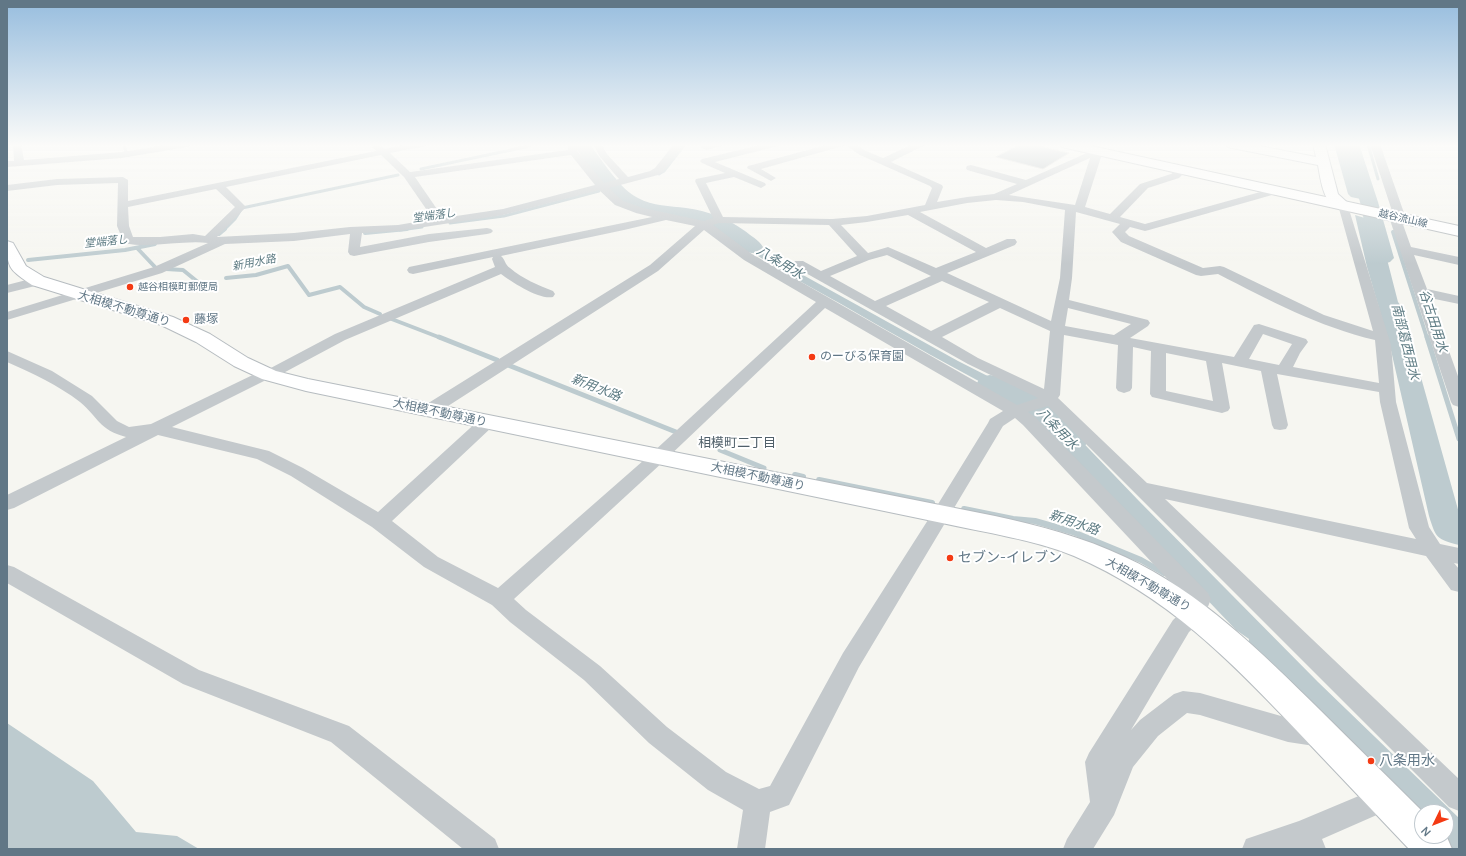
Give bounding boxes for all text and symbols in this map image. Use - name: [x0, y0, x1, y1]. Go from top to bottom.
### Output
- water label: 堂端落し: [411, 206, 457, 226]
- street label: 越谷流山線: [1377, 208, 1429, 230]
- water label: 堂端落し: [83, 233, 129, 251]
- water label: 八条用水: [754, 243, 806, 283]
- water label: 新用水路: [231, 252, 277, 274]
- place label: 越谷相模町郵便局: [138, 281, 218, 293]
- marker: 越谷相模町郵便局: [125, 282, 135, 292]
- street label: 大相模不動尊通り: [76, 288, 172, 330]
- water label: 谷古田用水: [1416, 288, 1450, 354]
- water label: 南部葛西用水: [1388, 302, 1422, 382]
- place label: 藤塚: [194, 313, 218, 327]
- marker: 藤塚: [181, 315, 191, 325]
- place label: のーびる保育園: [820, 350, 904, 364]
- marker: のーびる保育園: [807, 352, 817, 362]
- water label: 新用水路: [569, 371, 623, 405]
- street label: 大相模不動尊通り: [392, 396, 488, 430]
- water label: 八条用水: [1033, 405, 1081, 453]
- district label: 相模町二丁目: [698, 435, 776, 451]
- street label: 大相模不動尊通り: [710, 460, 806, 494]
- water label: 新用水路: [1047, 507, 1101, 539]
- place label: セブン-イレブン: [958, 550, 1062, 566]
- marker: セブン-イレブン: [945, 553, 955, 563]
- street label: 大相模不動尊通り: [1103, 555, 1193, 615]
- place label: 八条用水: [1379, 753, 1435, 769]
- marker: 八条用水: [1366, 756, 1376, 766]
- north arrow: [1414, 804, 1454, 844]
- text: N: [1417, 824, 1434, 840]

